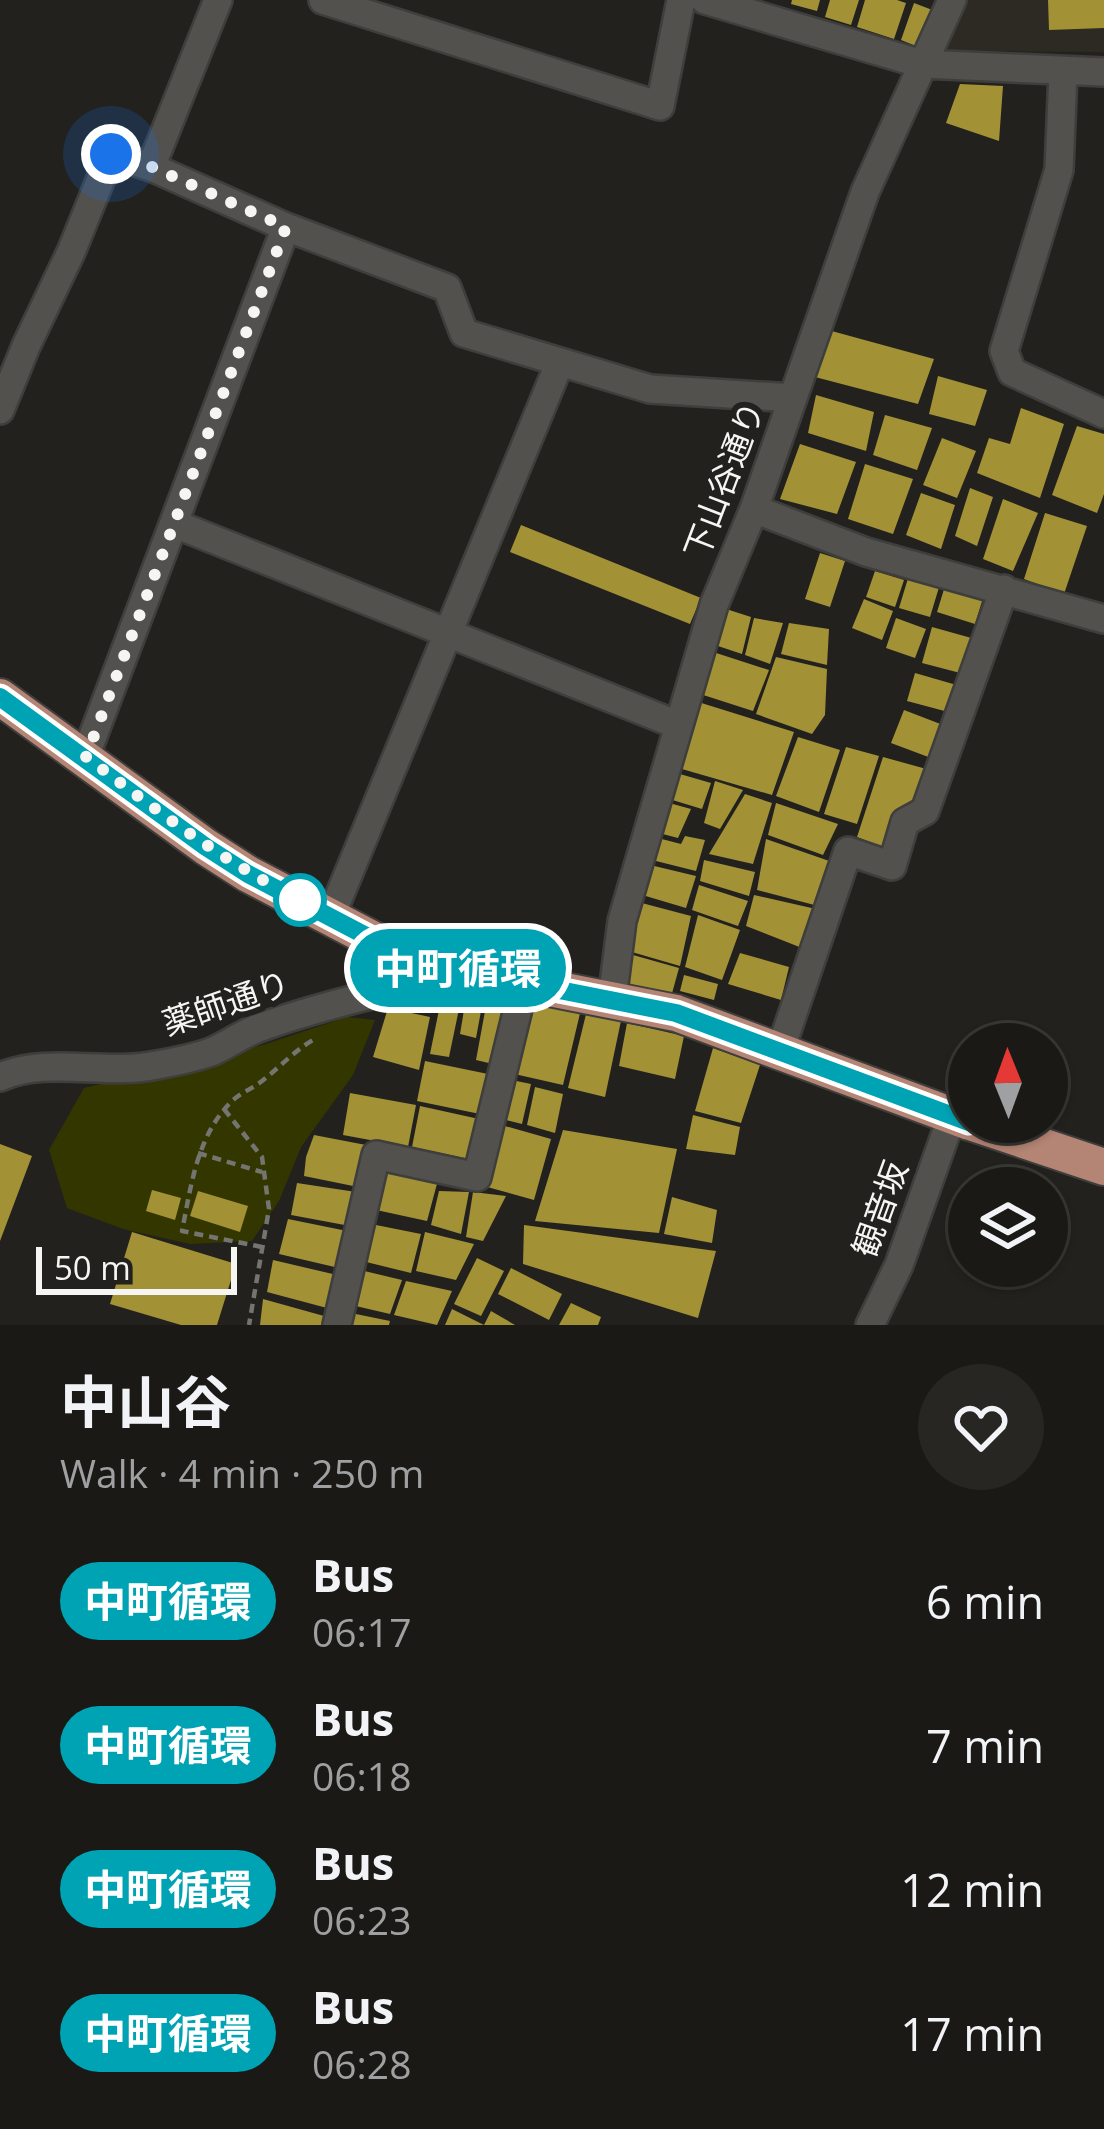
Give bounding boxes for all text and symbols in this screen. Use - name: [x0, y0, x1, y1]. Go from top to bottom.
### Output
- your location: [81, 124, 141, 184]
- street label: 下山谷通り: [673, 395, 774, 565]
- unlabelled marker: [275, 875, 325, 925]
- line badge: 中町循環: [374, 929, 542, 1007]
- text: 中町循環: [374, 939, 542, 996]
- street label: 薬師通り: [156, 960, 296, 1045]
- north arrow: [948, 1023, 1068, 1143]
- map controls: [948, 1023, 1068, 1287]
- street label: 観音坂: [841, 1155, 918, 1263]
- button: layers: [948, 1167, 1068, 1287]
- scale bar: [36, 1241, 237, 1294]
- text: 50 m: [54, 1245, 131, 1290]
- text: 中山谷: [60, 1362, 231, 1440]
- button: heart: [918, 1364, 1044, 1490]
- text: Walk · 4 min · 250 m: [60, 1446, 424, 1499]
- text: Bus: [312, 1544, 394, 1605]
- text: 6 min: [926, 1571, 1044, 1632]
- text: 中町循環: [84, 1572, 252, 1629]
- text: 06:17: [312, 1605, 411, 1658]
- text: Bus: [312, 1688, 394, 1749]
- text: 7 min: [926, 1715, 1044, 1776]
- text: 中町循環: [84, 1716, 252, 1773]
- text: 06:18: [312, 1749, 411, 1802]
- text: Bus: [312, 1832, 394, 1893]
- text: 12 min: [900, 1859, 1044, 1920]
- text: 中町循環: [84, 1860, 252, 1917]
- text: 06:23: [312, 1893, 411, 1946]
- text: Bus: [312, 1976, 394, 2037]
- text: 17 min: [900, 2003, 1044, 2064]
- text: 中町循環: [84, 2004, 252, 2061]
- text: 06:28: [312, 2037, 411, 2090]

